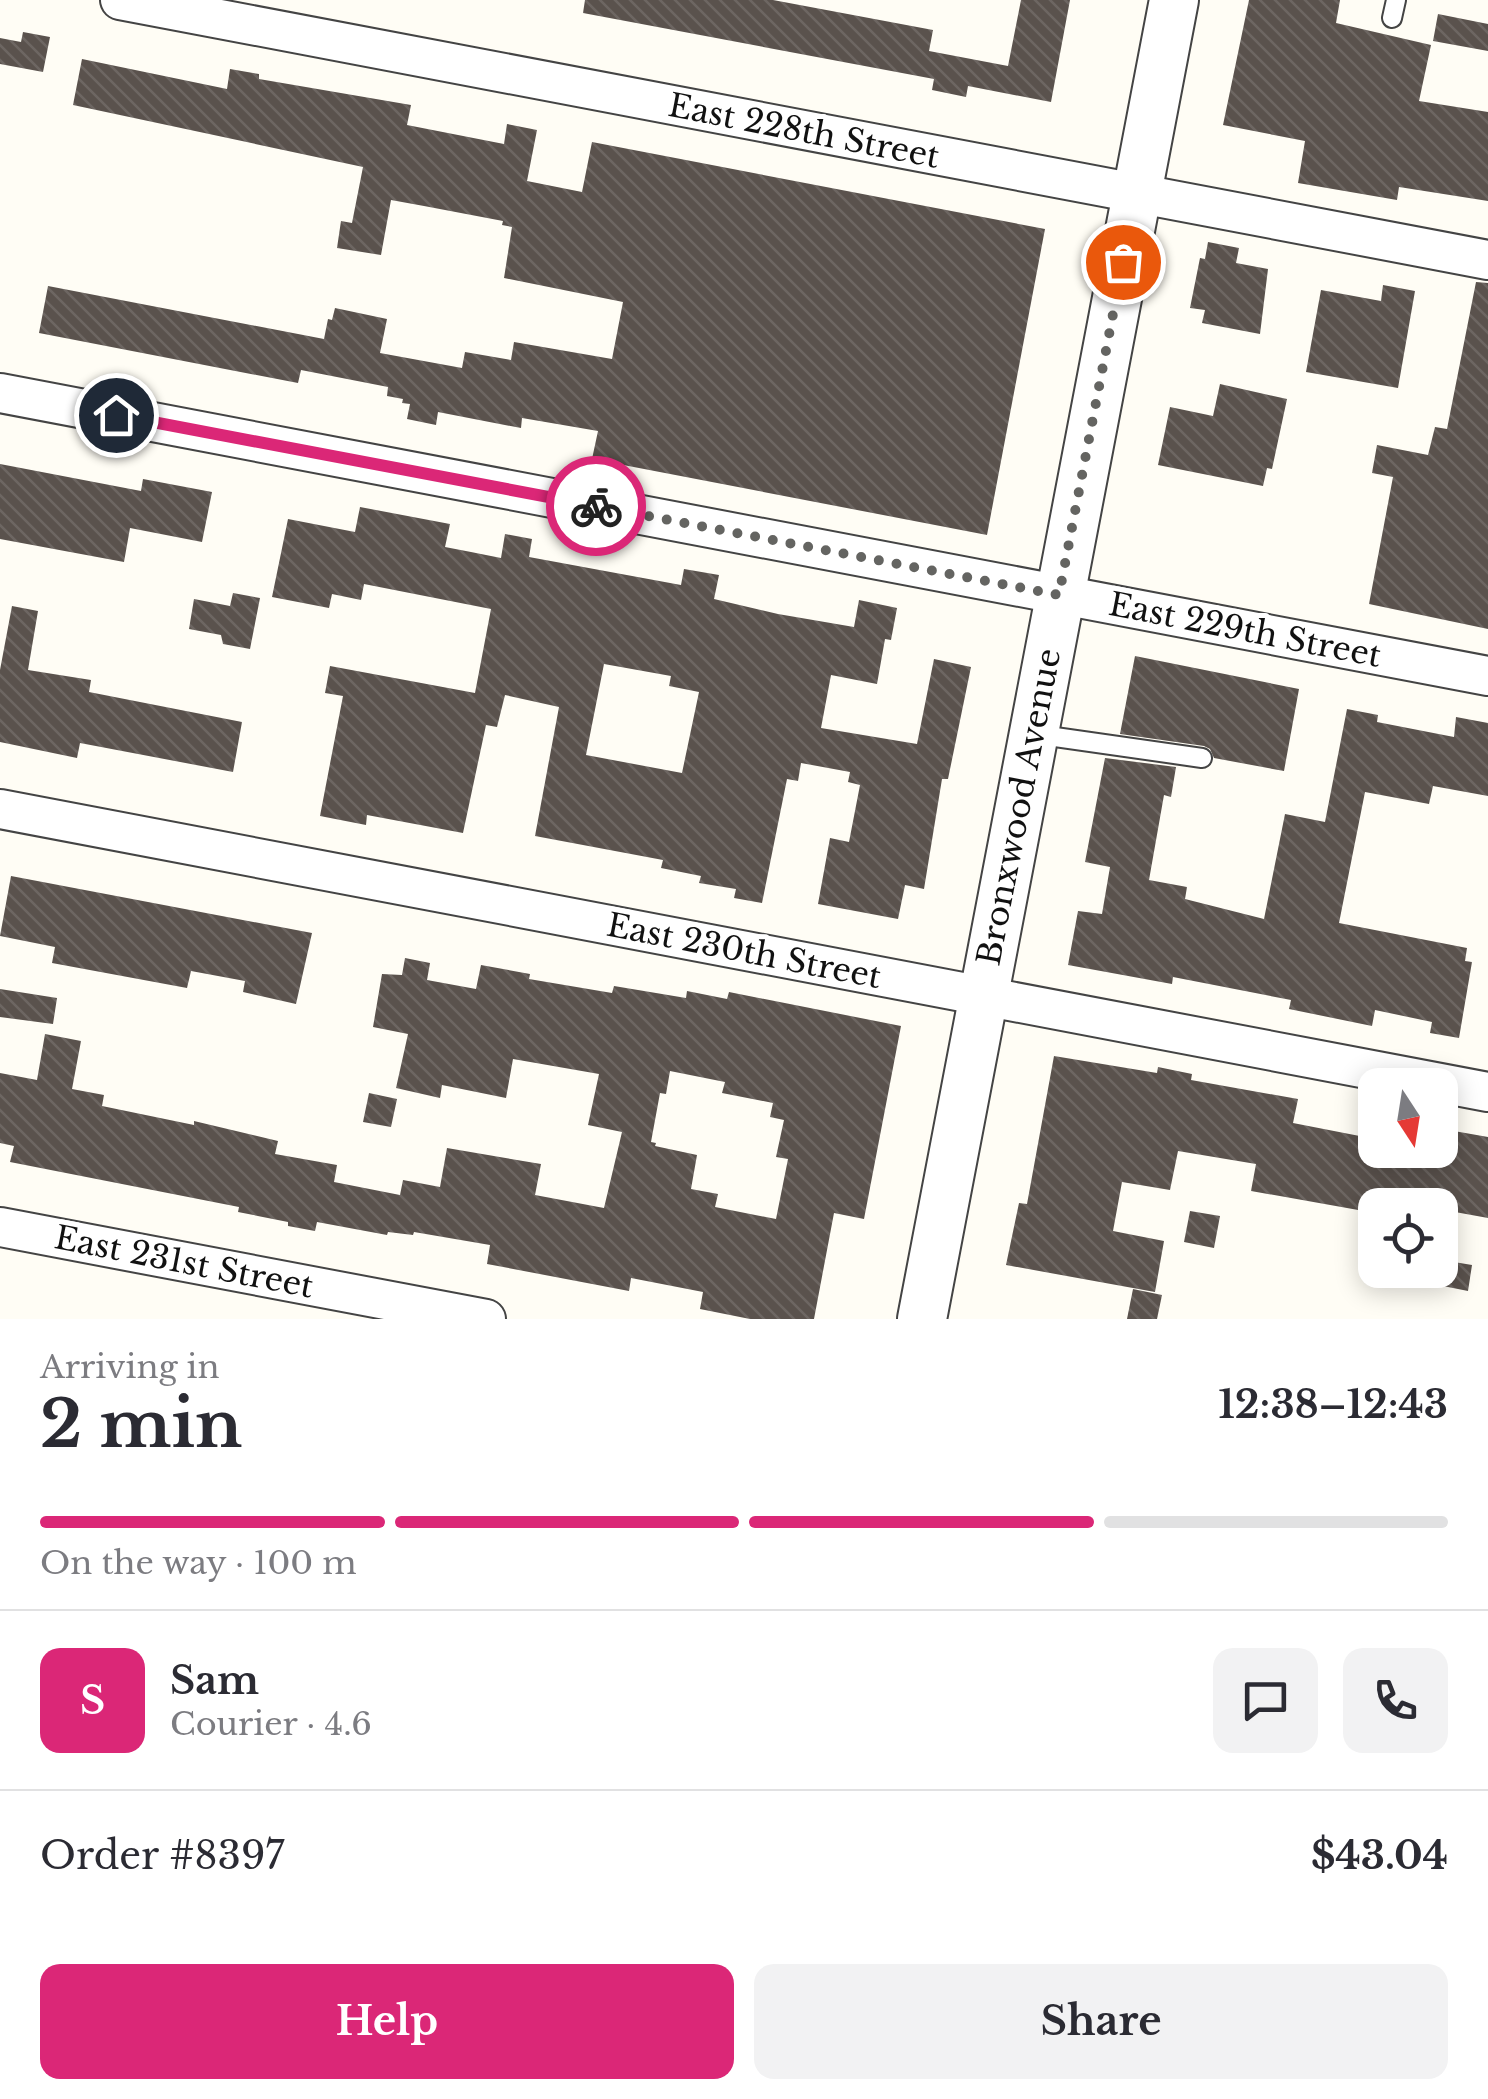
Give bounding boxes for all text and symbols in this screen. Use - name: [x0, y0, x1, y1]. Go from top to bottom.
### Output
- street label: East 228th Street: [665, 85, 943, 177]
- pin: [1081, 220, 1166, 305]
- icon: bag: [1096, 235, 1151, 290]
- pin: [74, 373, 159, 458]
- icon: home: [89, 388, 144, 443]
- courier: [546, 456, 646, 556]
- icon: bike: [569, 479, 624, 534]
- street label: East 229th Street: [1106, 584, 1384, 676]
- street label: Bronxwood Avenue: [969, 645, 1069, 969]
- street label: East 230th Street: [603, 905, 885, 997]
- north arrow: [1358, 1068, 1458, 1168]
- map controls: [1358, 1068, 1458, 1288]
- button: locate: [1358, 1188, 1458, 1288]
- street label: East 231st Street: [51, 1217, 317, 1307]
- text: Arriving in: [40, 1347, 219, 1387]
- text: 12:38–12:43: [1218, 1381, 1448, 1428]
- text: 2 min: [40, 1384, 242, 1465]
- text: On the way · 100 m: [40, 1543, 357, 1583]
- button: chat: [1213, 1648, 1318, 1753]
- button: phone: [1343, 1648, 1448, 1753]
- text: Sam: [170, 1657, 259, 1704]
- text: S: [80, 1677, 105, 1724]
- text: Courier · 4.6: [170, 1704, 372, 1744]
- text: Order #8397: [40, 1832, 284, 1879]
- text: $43.04: [1311, 1832, 1448, 1879]
- button: Help: [40, 1964, 734, 2079]
- button: Share: [754, 1964, 1448, 2079]

